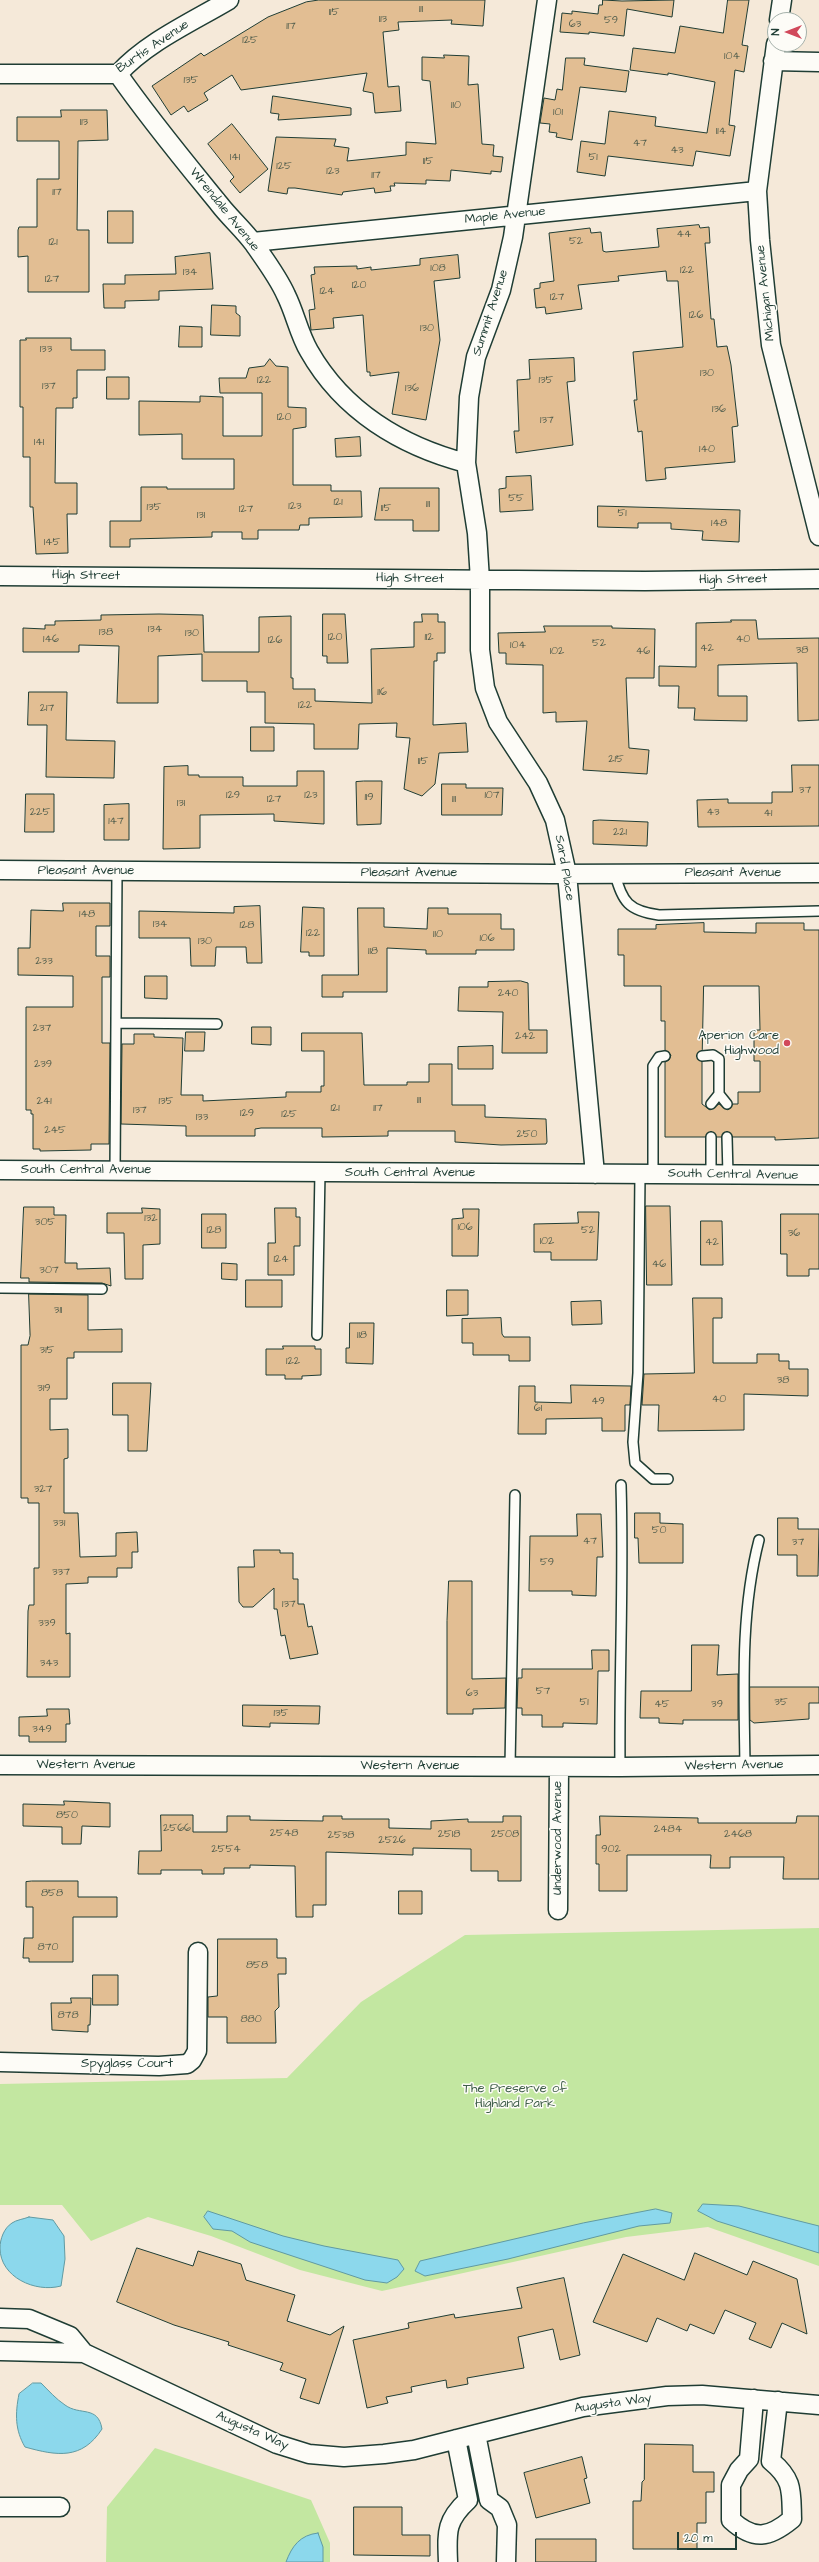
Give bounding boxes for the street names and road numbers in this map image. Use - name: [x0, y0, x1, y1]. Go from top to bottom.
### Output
- street label: Burtis Avenue: [114, 17, 192, 77]
- street label: Wrendale Avenue: [186, 165, 262, 255]
- street label: Maple Avenue: [464, 204, 546, 228]
- street label: Michigan Avenue: [753, 244, 779, 342]
- street label: Summit Avenue: [470, 268, 512, 358]
- street label: High Street: [52, 568, 120, 584]
- street label: High Street: [376, 571, 444, 587]
- street label: High Street: [699, 572, 767, 588]
- street label: Sard Place: [551, 834, 577, 902]
- street label: Pleasant Avenue: [38, 863, 134, 879]
- street label: Pleasant Avenue: [361, 865, 457, 881]
- street label: Pleasant Avenue: [685, 865, 781, 881]
- street label: South Central Avenue: [21, 1162, 151, 1178]
- street label: South Central Avenue: [345, 1165, 475, 1181]
- street label: South Central Avenue: [668, 1166, 798, 1184]
- street label: Western Avenue: [36, 1757, 136, 1773]
- street label: Western Avenue: [684, 1757, 784, 1775]
- street label: Western Avenue: [360, 1758, 460, 1774]
- street label: Underwood Avenue: [550, 1781, 566, 1895]
- street label: Spyglass Court: [81, 2056, 173, 2072]
- street label: Augusta Way: [573, 2391, 653, 2417]
- street label: Augusta Way: [213, 2408, 291, 2454]

